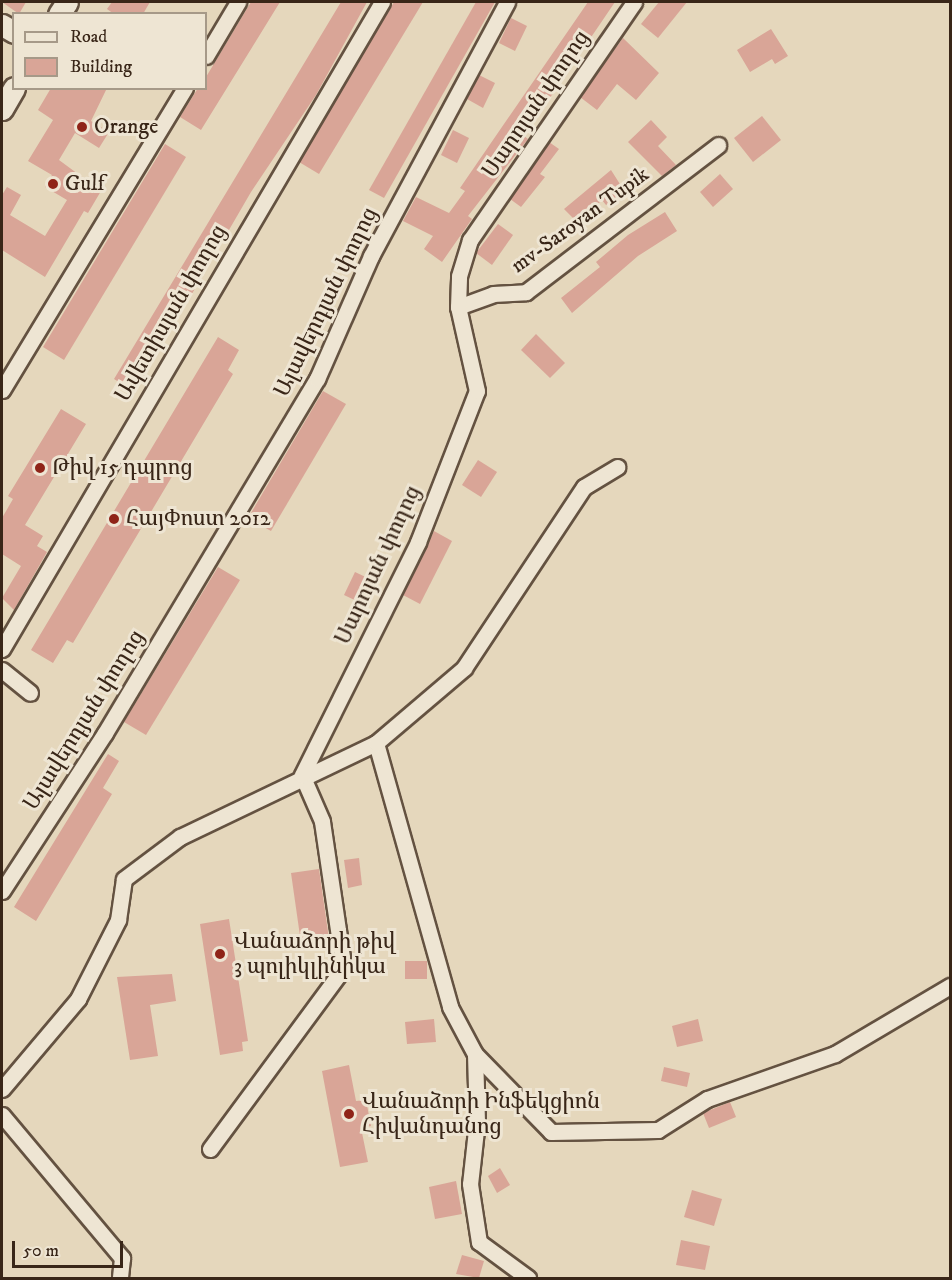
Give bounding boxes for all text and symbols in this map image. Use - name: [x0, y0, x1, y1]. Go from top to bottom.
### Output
- legend: [12, 12, 207, 90]
- street label: Սարոյան փողոց: [477, 25, 595, 183]
- text: Road: [70, 26, 107, 48]
- text: Building: [70, 56, 132, 78]
- place label: Orange: [94, 114, 158, 140]
- marker: Orange: [75, 120, 89, 134]
- street label: mv-Saroyan Tupik: [506, 161, 654, 279]
- place label: Gulf: [65, 171, 105, 197]
- marker: Gulf: [46, 177, 60, 191]
- street label: Ալավերդյան փողոց: [269, 203, 383, 401]
- street label: Ավետիսյան փողոց: [110, 220, 232, 406]
- place label: Թիվ 15 դպրոց: [52, 455, 193, 481]
- marker: Թիվ 15 դպրոց: [33, 461, 47, 475]
- street label: Սարոյան փողոց: [330, 481, 426, 649]
- place label: ՀայՓոստ 2012: [126, 506, 271, 532]
- marker: ՀայՓոստ 2012: [107, 512, 121, 526]
- street label: Ալավերդյան փողոց: [18, 625, 150, 815]
- place label: Վանաձորի թիվ 3 պոլիկլինիկա: [234, 928, 396, 980]
- marker: Վանաձորի թիվ 3 պոլիկլինիկա: [211, 945, 229, 963]
- place label: Վանաձորի Ինֆեկցիոն Հիվանդանոց: [362, 1088, 600, 1140]
- marker: Վանաձորի Ինֆեկցիոն Հիվանդանոց: [340, 1105, 358, 1123]
- scale bar: [15, 1229, 126, 1267]
- text: 50 m: [23, 1240, 59, 1262]

